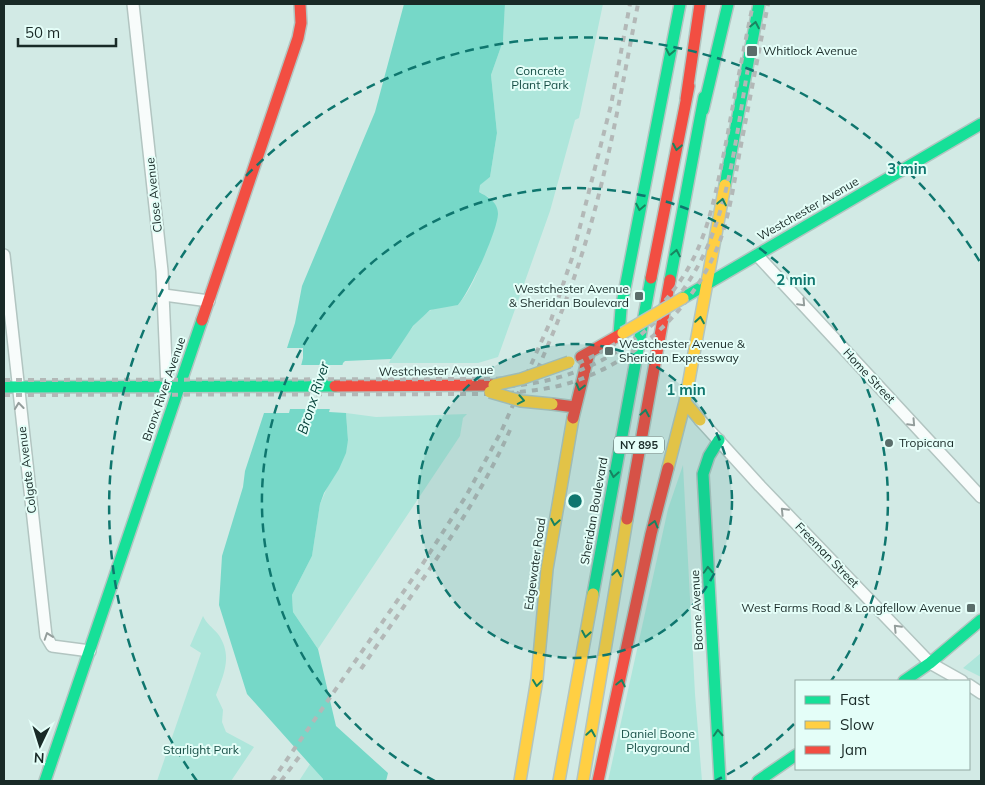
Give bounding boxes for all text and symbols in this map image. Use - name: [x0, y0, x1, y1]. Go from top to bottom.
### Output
- scale bar: [18, 15, 115, 47]
- one-way arrow: [749, 21, 760, 30]
- text: 50 m: [25, 23, 60, 42]
- place label: Whitlock Avenue: [763, 43, 857, 58]
- marker: Whitlock Avenue: [745, 44, 759, 58]
- one-way arrow: [666, 47, 676, 56]
- park label: Concrete Plant Park: [511, 63, 570, 92]
- one-way arrow: [672, 143, 682, 152]
- street label: Close Avenue: [142, 157, 165, 233]
- text: 3 min: [887, 159, 927, 178]
- street label: Westchester Avenue: [754, 173, 861, 244]
- one-way arrow: [716, 198, 726, 207]
- one-way arrow: [635, 203, 646, 212]
- one-way arrow: [670, 249, 680, 257]
- text: 2 min: [776, 270, 816, 289]
- place label: Westchester Avenue & Sheridan Boulevard: [509, 281, 629, 310]
- marker: Westchester Avenue & Sheridan Boulevard: [633, 290, 645, 302]
- one-way arrow: [796, 298, 805, 307]
- one-way arrow: [695, 316, 705, 324]
- street label: Bronx River Avenue: [139, 335, 188, 443]
- place label: Westchester Avenue & Sheridan Expressway: [619, 336, 746, 365]
- marker: Westchester Avenue & Sheridan Expressway: [603, 345, 615, 357]
- street label: Home Street: [840, 345, 899, 406]
- water label: Bronx River: [293, 359, 333, 436]
- street label: Westchester Avenue: [379, 362, 493, 379]
- text: 1 min: [666, 380, 706, 399]
- one-way arrow: [575, 383, 586, 392]
- one-way arrow: [517, 394, 525, 405]
- one-way arrow: [14, 402, 25, 410]
- one-way arrow: [639, 408, 649, 417]
- one-way arrow: [906, 417, 915, 426]
- street label: Colgate Avenue: [14, 426, 39, 514]
- place label: Tropicana: [899, 435, 954, 450]
- road number: NY 895: [614, 436, 664, 454]
- marker: Tropicana: [883, 437, 895, 449]
- street label: Sheridan Boulevard: [577, 456, 610, 566]
- one-way arrow: [610, 469, 620, 478]
- centre of rings: [566, 492, 584, 510]
- one-way arrow: [781, 508, 790, 517]
- street label: Edgewater Road: [521, 517, 548, 611]
- one-way arrow: [550, 517, 561, 526]
- one-way arrow: [648, 519, 659, 528]
- street label: Freeman Street: [792, 519, 862, 590]
- one-way arrow: [703, 566, 714, 574]
- one-way arrow: [612, 568, 622, 577]
- street label: Boone Avenue: [687, 570, 706, 651]
- place label: West Farms Road & Longfellow Avenue: [741, 600, 961, 615]
- marker: West Farms Road & Longfellow Avenue: [965, 602, 977, 614]
- one-way arrow: [894, 625, 903, 634]
- one-way arrow: [581, 629, 591, 638]
- one-way arrow: [44, 632, 54, 641]
- one-way arrow: [532, 678, 542, 687]
- one-way arrow: [615, 678, 626, 687]
- legend: [795, 680, 970, 770]
- text: Fast: [840, 690, 870, 709]
- text: Slow: [840, 715, 874, 734]
- north arrow: [15, 720, 65, 770]
- park label: Daniel Boone Playground: [621, 726, 695, 755]
- one-way arrow: [712, 728, 723, 736]
- one-way arrow: [585, 729, 596, 737]
- text: Jam: [840, 740, 867, 759]
- park label: Starlight Park: [163, 742, 240, 757]
- text: N: [33, 749, 45, 767]

